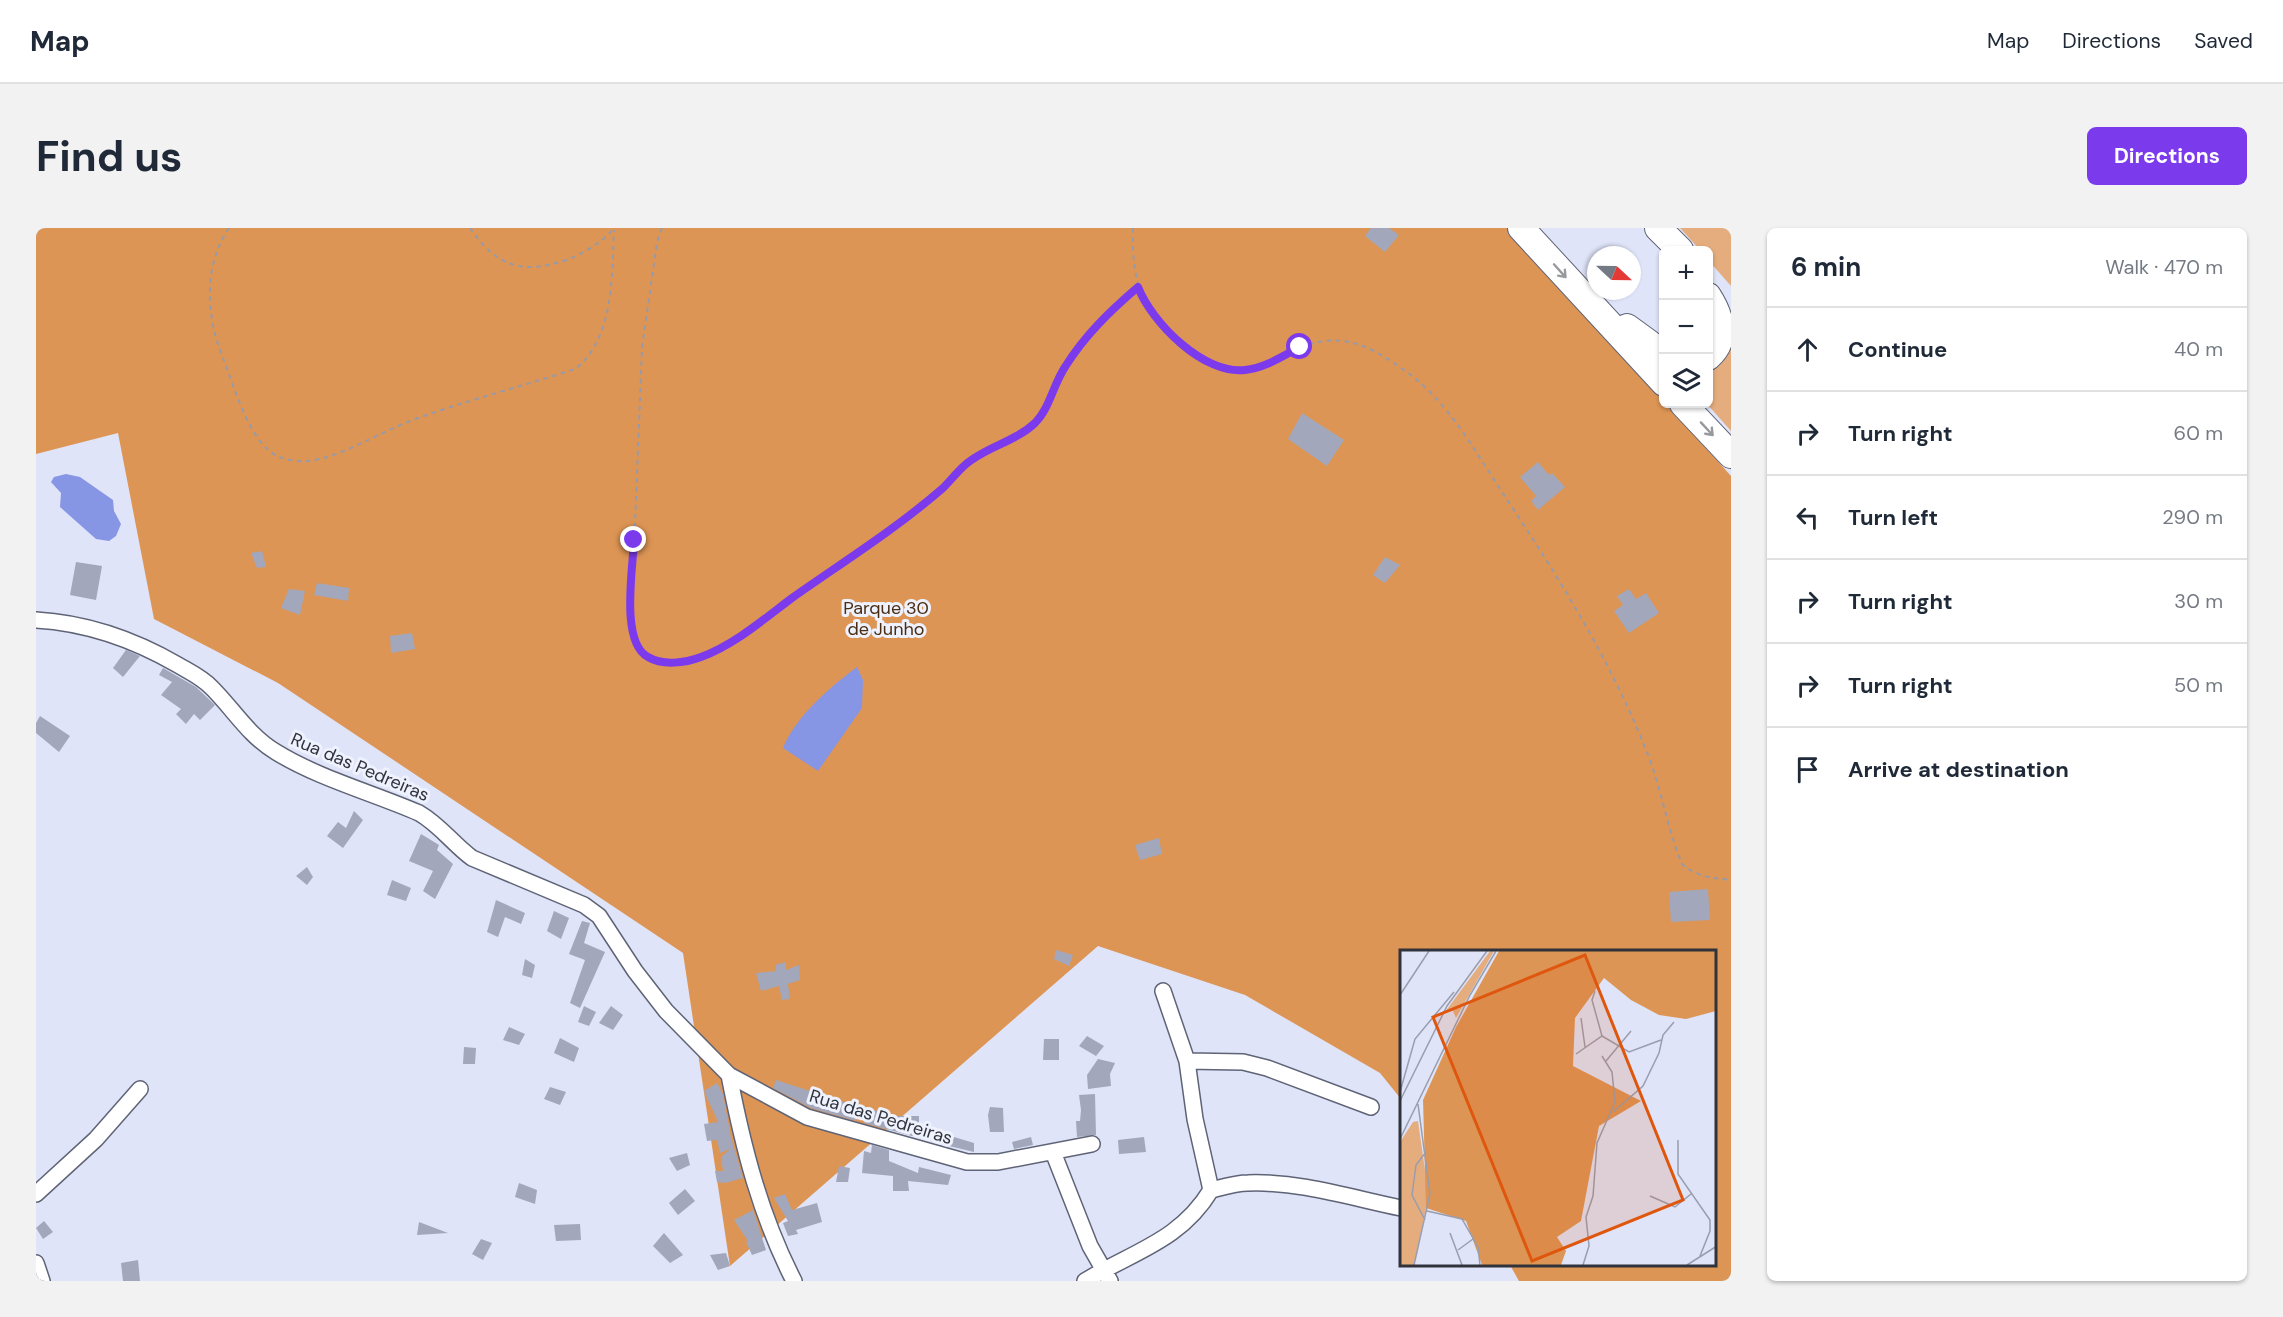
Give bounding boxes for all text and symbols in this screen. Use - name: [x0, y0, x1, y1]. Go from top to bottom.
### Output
- text: Map: [30, 23, 90, 60]
- text: Map: [1987, 27, 2029, 55]
- text: Directions: [2062, 27, 2161, 55]
- text: Saved: [2194, 27, 2253, 55]
- button: Directions: [2087, 127, 2247, 185]
- text: Find us: [36, 129, 182, 184]
- north arrow: [1587, 246, 1641, 300]
- map controls: [1659, 246, 1713, 408]
- button: +: [1659, 246, 1713, 300]
- text: 6 min: [1791, 250, 1861, 284]
- text: Walk · 470 m: [2105, 254, 2223, 280]
- one-way arrow: [1553, 264, 1567, 279]
- button: −: [1659, 300, 1713, 354]
- route start: [1286, 333, 1312, 359]
- icon: ahead: [1791, 333, 1824, 366]
- text: Continue: [1848, 335, 1947, 364]
- text: 40 m: [2174, 336, 2223, 362]
- button: layers: [1659, 354, 1713, 408]
- icon: right: [1791, 417, 1824, 450]
- text: Turn right: [1848, 419, 1953, 448]
- text: 60 m: [2174, 420, 2223, 446]
- one-way arrow: [1700, 422, 1714, 437]
- icon: left: [1791, 501, 1824, 534]
- text: Turn left: [1848, 503, 1938, 532]
- text: 290 m: [2162, 504, 2223, 530]
- route end: [620, 526, 646, 552]
- icon: right: [1791, 585, 1824, 618]
- text: Turn right: [1848, 587, 1953, 616]
- text: 30 m: [2174, 588, 2223, 614]
- park label: Parque 30 de Junho: [843, 596, 929, 641]
- icon: right: [1791, 669, 1824, 702]
- text: Turn right: [1848, 671, 1953, 700]
- text: 50 m: [2174, 672, 2223, 698]
- street label: Rua das Pedreiras: [287, 727, 433, 807]
- icon: arrive: [1791, 753, 1824, 786]
- text: Arrive at destination: [1848, 755, 2069, 784]
- inset map: [1400, 950, 1716, 1266]
- street label: Rua das Pedreiras: [807, 1084, 955, 1150]

